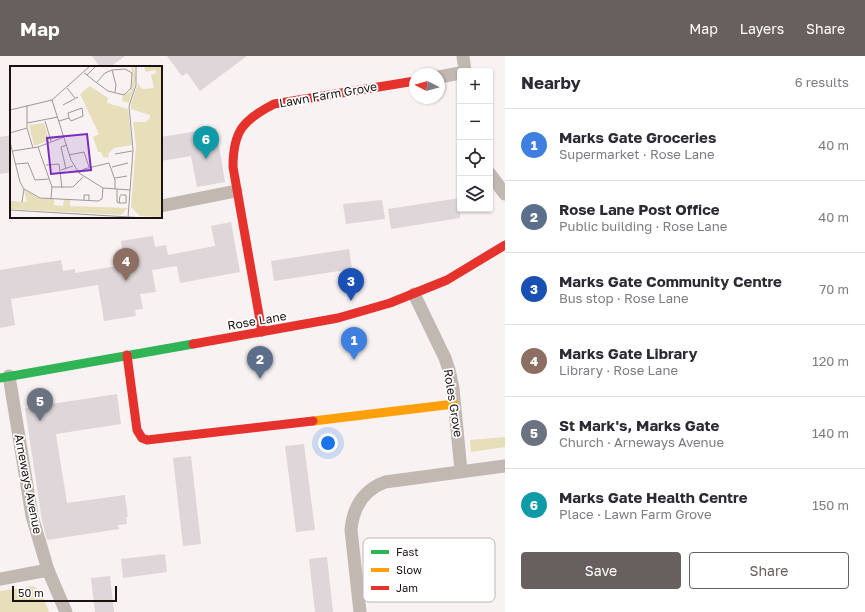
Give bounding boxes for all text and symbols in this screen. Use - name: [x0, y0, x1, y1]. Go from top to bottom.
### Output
- text: Map: [20, 17, 60, 40]
- text: Map: [689, 20, 718, 37]
- text: Layers: [740, 20, 784, 37]
- text: Share: [806, 20, 845, 37]
- inset map: [10, 66, 162, 218]
- north arrow: [409, 68, 445, 104]
- map controls: [457, 68, 493, 212]
- button: +: [457, 68, 493, 104]
- text: Nearby: [521, 72, 581, 93]
- text: 6 results: [795, 74, 849, 90]
- street label: Lawn Farm Grove: [278, 79, 378, 111]
- button: −: [457, 104, 493, 140]
- pin: 6: [193, 126, 219, 159]
- text: Marks Gate Groceries: [559, 128, 716, 146]
- text: 1: [531, 137, 537, 153]
- text: 40 m: [818, 137, 849, 153]
- button: locate: [457, 140, 493, 176]
- text: Supermarket · Rose Lane: [559, 146, 715, 162]
- button: layers: [457, 176, 493, 212]
- text: Rose Lane Post Office: [559, 200, 720, 218]
- text: 2: [530, 209, 538, 225]
- text: 40 m: [818, 209, 849, 225]
- text: Public building · Rose Lane: [559, 218, 727, 234]
- pin: 4: [113, 248, 139, 281]
- pin: 3: [338, 268, 364, 301]
- text: Marks Gate Community Centre: [559, 272, 782, 290]
- text: 3: [530, 281, 538, 297]
- text: 70 m: [819, 281, 849, 297]
- text: Bus stop · Rose Lane: [559, 290, 689, 306]
- street label: Rose Lane: [226, 308, 288, 333]
- pin: 1: [341, 327, 367, 360]
- text: Marks Gate Library: [559, 344, 697, 362]
- pin: 2: [247, 346, 273, 379]
- text: 4: [530, 353, 538, 369]
- text: 120 m: [812, 353, 849, 369]
- text: Library · Rose Lane: [559, 362, 678, 378]
- street label: Roles Grove: [441, 368, 466, 438]
- pin: 5: [27, 388, 53, 421]
- text: St Mark's, Marks Gate: [559, 416, 719, 434]
- text: 5: [530, 425, 538, 441]
- text: 140 m: [812, 425, 849, 441]
- street label: Arneways Avenue: [11, 433, 46, 535]
- your location: [318, 433, 338, 453]
- text: Church · Arneways Avenue: [559, 434, 724, 450]
- text: Marks Gate Health Centre: [559, 488, 748, 506]
- text: 6: [530, 497, 538, 513]
- text: 150 m: [812, 497, 849, 513]
- text: Place · Lawn Farm Grove: [559, 506, 711, 522]
- legend: [363, 538, 495, 602]
- text: Fast: [396, 545, 419, 558]
- button: Save: [521, 552, 681, 589]
- button: Share: [689, 552, 849, 589]
- text: Slow: [396, 563, 422, 576]
- text: Jam: [396, 581, 418, 594]
- scale bar: [12, 584, 117, 603]
- text: 50 m: [18, 586, 44, 599]

